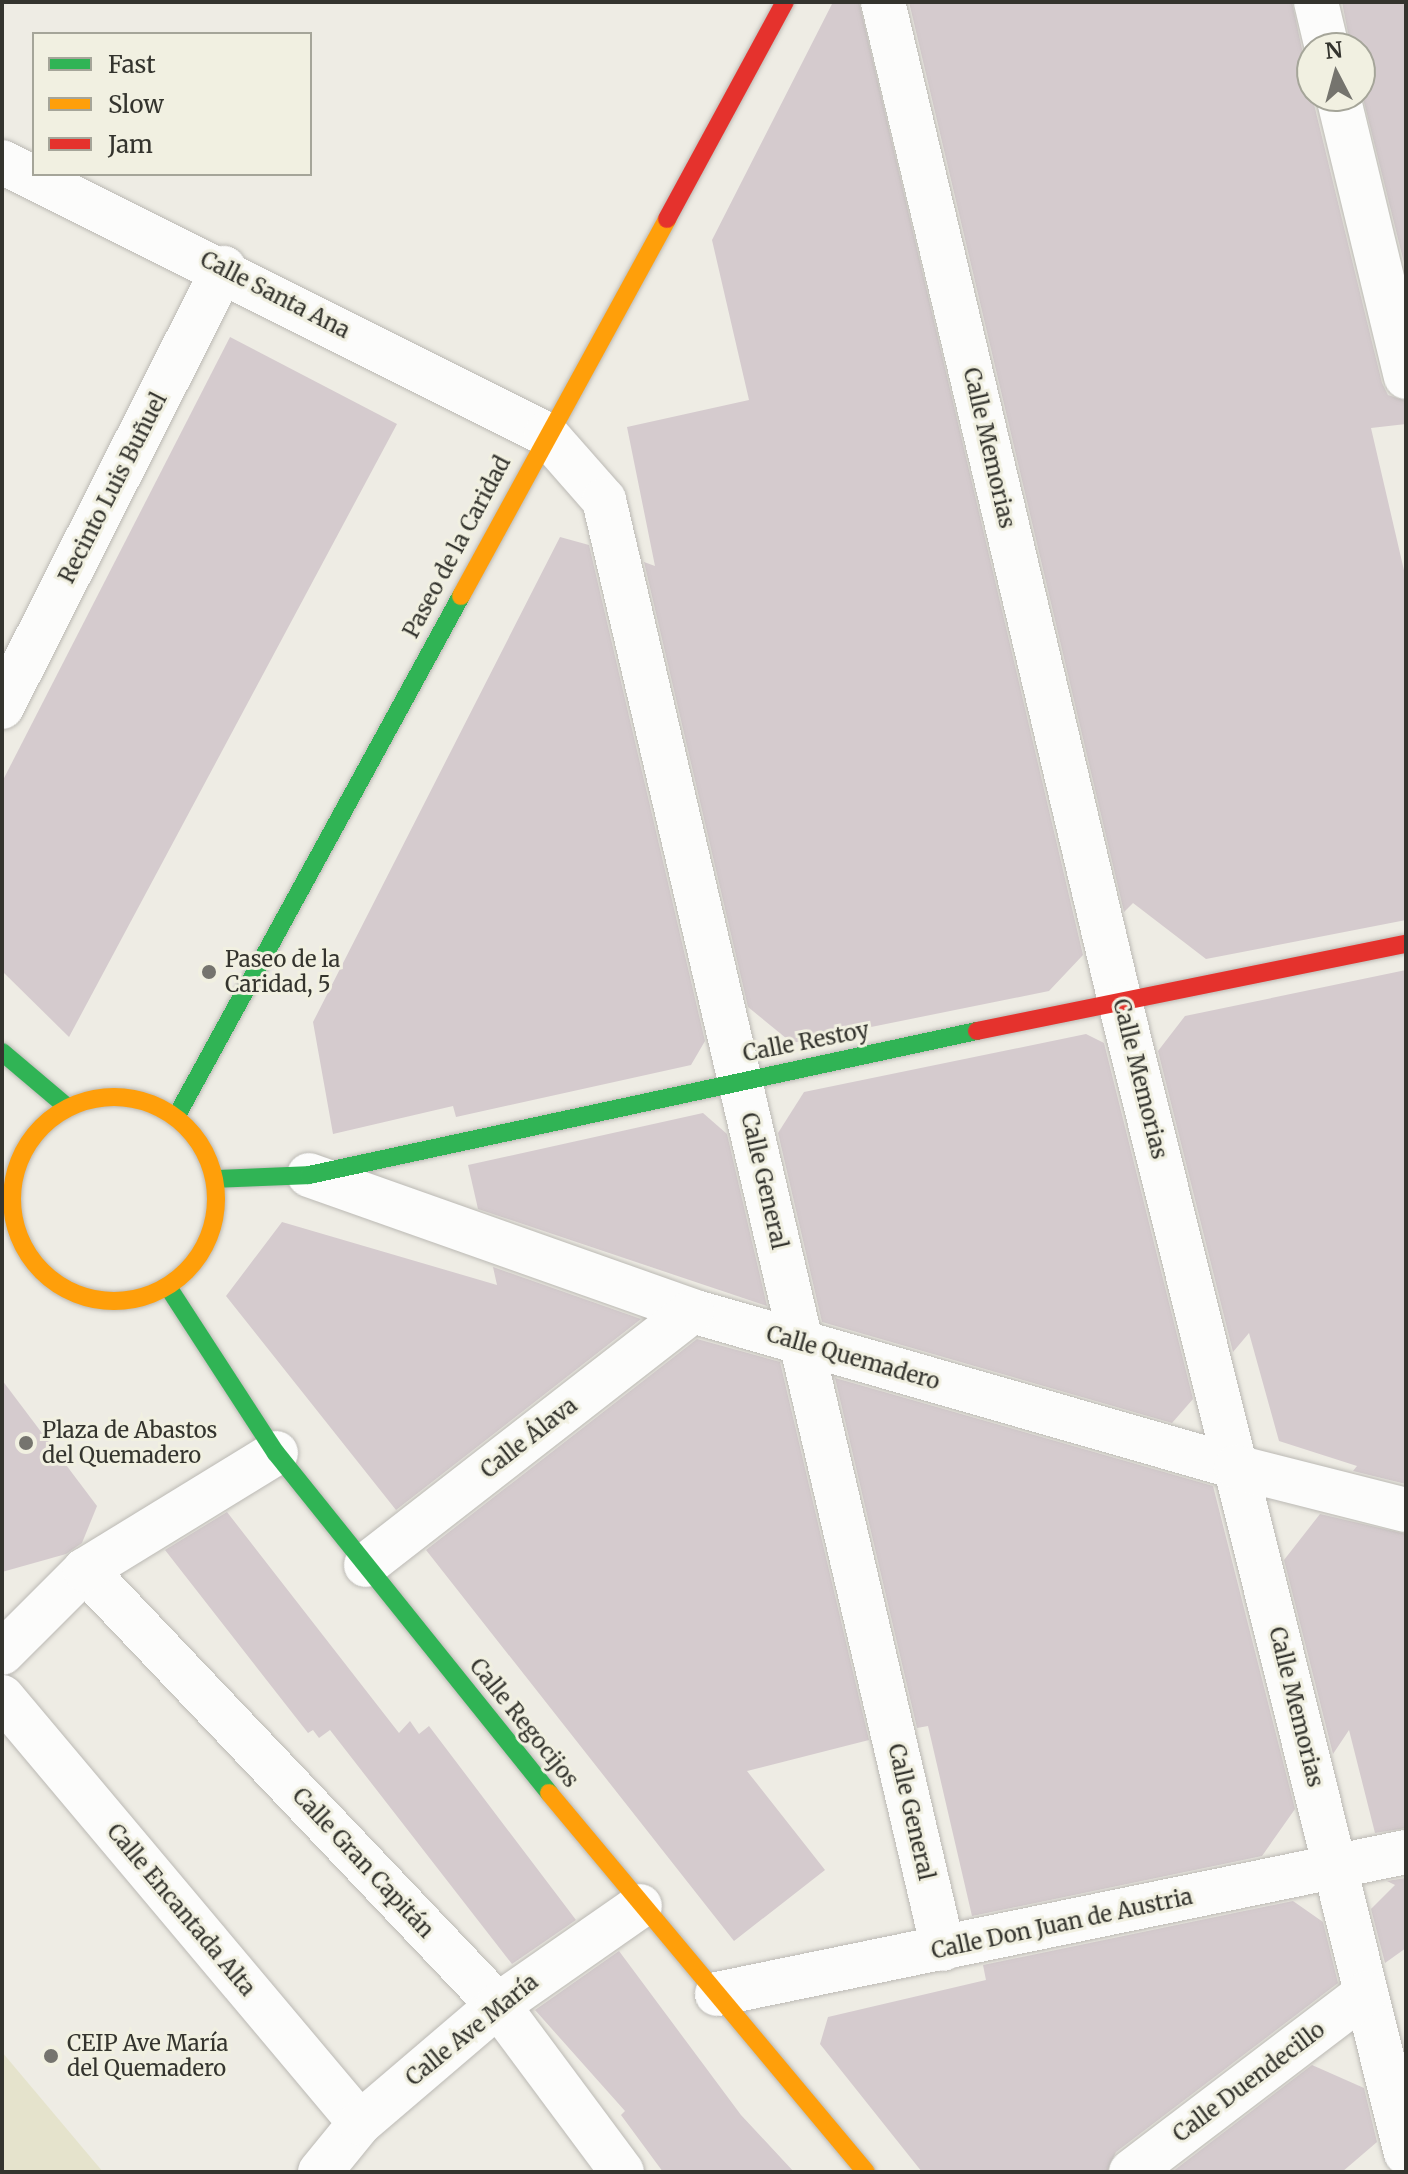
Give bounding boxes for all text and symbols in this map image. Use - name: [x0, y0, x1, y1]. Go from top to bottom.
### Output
- legend: [32, 32, 312, 176]
- north arrow: [1296, 32, 1376, 112]
- text: N: [1324, 35, 1344, 65]
- text: Fast: [108, 49, 156, 80]
- text: Slow: [108, 89, 164, 120]
- text: Jam: [108, 129, 153, 160]
- street label: Calle Santa Ana: [196, 246, 354, 344]
- street label: Calle Memorias: [958, 365, 1020, 531]
- street label: Recinto Luis Buñuel: [54, 388, 172, 588]
- street label: Paseo de la Caridad: [398, 452, 516, 642]
- place label: Paseo de la Caridad, 5: [225, 946, 340, 998]
- marker: Paseo de la Caridad, 5: [200, 963, 218, 981]
- street label: Calle Memorias: [1107, 996, 1173, 1162]
- street label: Calle Restoy: [741, 1017, 871, 1067]
- street label: Calle General: [735, 1110, 793, 1252]
- street label: Calle Quemadero: [763, 1321, 943, 1395]
- street label: Calle Álava: [476, 1392, 582, 1484]
- place label: Plaza de Abastos del Quemadero: [42, 1417, 217, 1468]
- marker: Plaza de Abastos del Quemadero: [17, 1434, 35, 1452]
- street label: Calle Memorias: [1263, 1624, 1329, 1790]
- street label: Calle Regocijos: [464, 1653, 584, 1793]
- street label: Calle General: [882, 1741, 940, 1883]
- street label: Calle Gran Capitán: [287, 1783, 439, 1943]
- street label: Calle Encantada Alta: [101, 1819, 261, 2001]
- street label: Calle Don Juan de Austria: [929, 1883, 1195, 1965]
- street label: Calle Ave María: [401, 1969, 543, 2091]
- street label: Calle Duendecillo: [1168, 2016, 1330, 2148]
- place label: CEIP Ave María del Quemadero: [67, 2030, 228, 2082]
- marker: CEIP Ave María del Quemadero: [42, 2047, 60, 2065]

